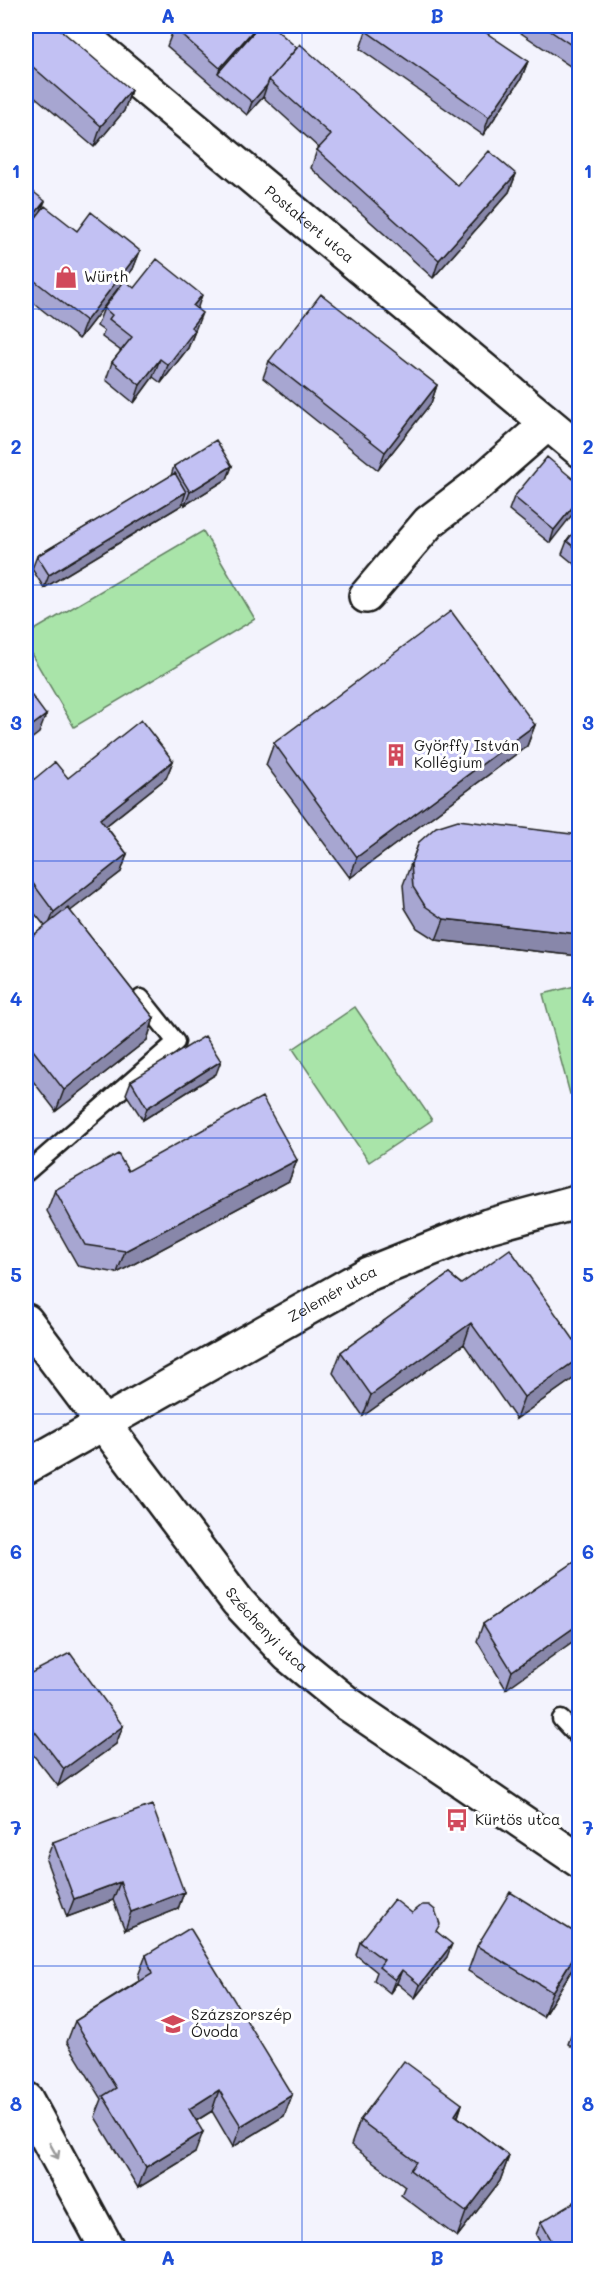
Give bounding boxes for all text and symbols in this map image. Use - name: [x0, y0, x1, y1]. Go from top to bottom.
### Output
- text: A: [161, 2, 175, 28]
- text: B: [430, 2, 444, 28]
- text: 1: [12, 157, 20, 183]
- text: 1: [584, 157, 592, 183]
- street label: Postakert utca: [261, 181, 359, 267]
- shop icon: Würth: [53, 264, 79, 290]
- place label: Würth: [84, 266, 128, 286]
- text: 2: [10, 433, 22, 459]
- text: 2: [582, 433, 594, 459]
- text: 3: [10, 709, 22, 735]
- text: 3: [582, 709, 594, 735]
- place label: Györffy István Kollégium: [414, 735, 519, 772]
- building icon: Györffy István Kollégium: [383, 742, 409, 768]
- text: 4: [10, 985, 23, 1011]
- text: 4: [582, 985, 595, 1011]
- text: 5: [10, 1261, 22, 1287]
- street label: Zelemér utca: [284, 1261, 380, 1326]
- text: 5: [582, 1261, 594, 1287]
- text: 6: [10, 1538, 22, 1564]
- text: 6: [582, 1538, 594, 1564]
- street label: Széchenyi utca: [221, 1583, 313, 1676]
- bus stop icon: Kürtös utca: [444, 1807, 470, 1833]
- place label: Kürtös utca: [475, 1809, 560, 1829]
- text: 7: [10, 1814, 22, 1840]
- text: 7: [582, 1814, 594, 1840]
- place label: Százszorszép Óvoda: [191, 2004, 292, 2041]
- school or university icon: Százszorszép Óvoda: [160, 2011, 186, 2037]
- text: 8: [10, 2090, 22, 2116]
- text: 8: [582, 2090, 594, 2116]
- one-way arrow: [49, 2141, 60, 2159]
- text: A: [161, 2244, 175, 2270]
- text: B: [430, 2244, 444, 2270]

